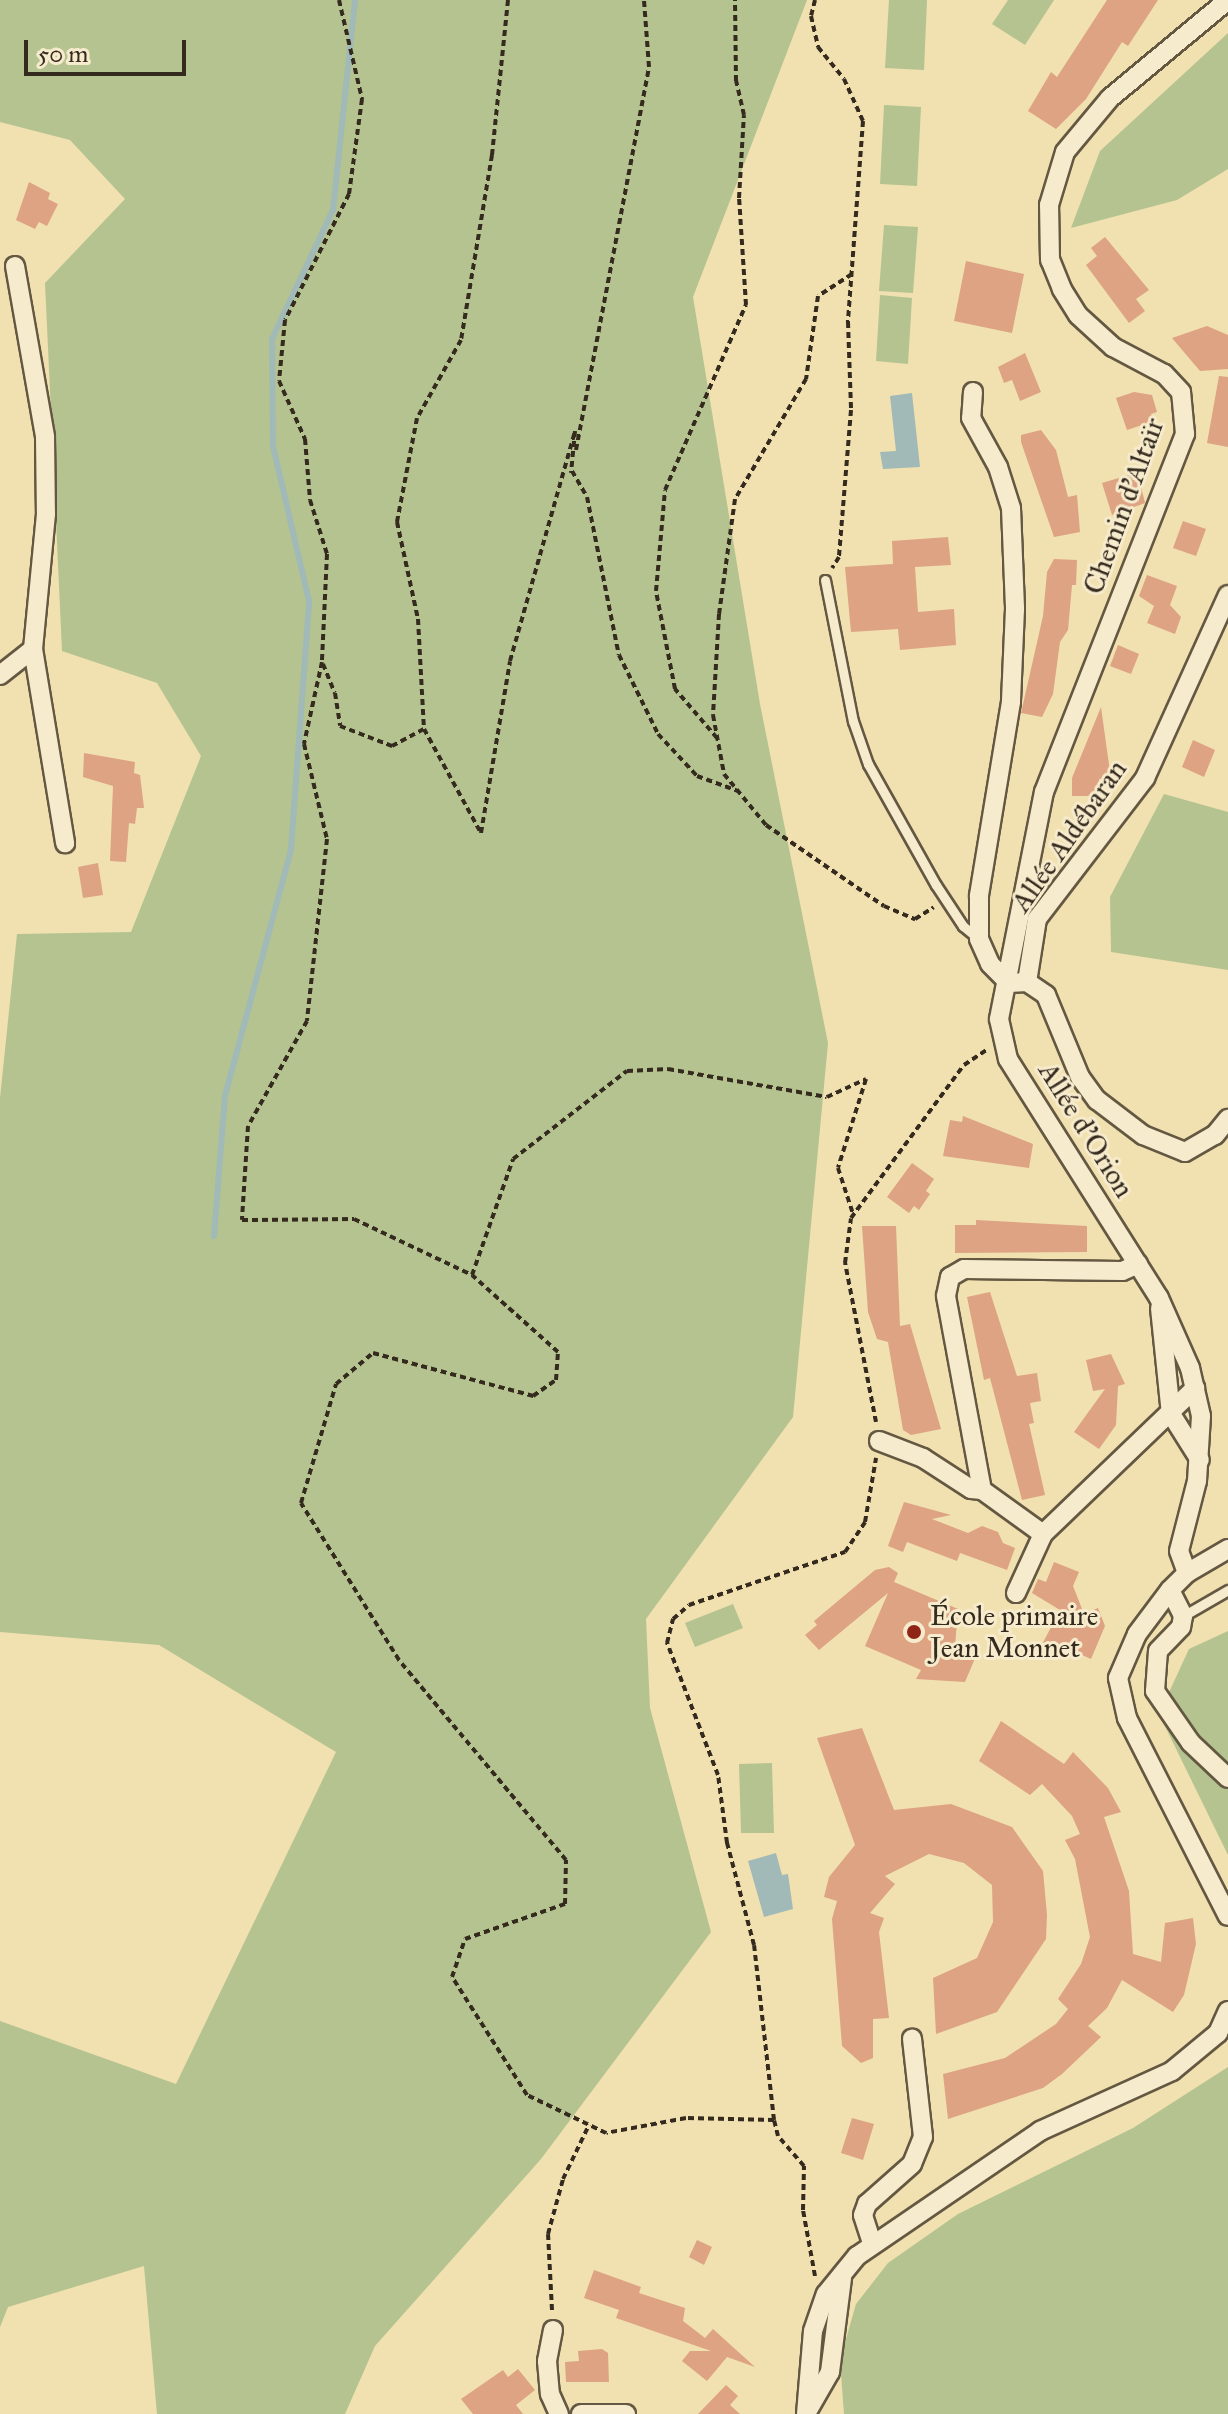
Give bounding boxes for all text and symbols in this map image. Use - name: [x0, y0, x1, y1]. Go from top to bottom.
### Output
- scale bar: [28, 24, 190, 74]
- text: 50 m: [38, 39, 88, 69]
- street label: Chemin d'Altaïr: [1077, 413, 1171, 599]
- street label: Allée Aldébaran: [1004, 753, 1134, 919]
- street label: Allée d'Orion: [1031, 1056, 1141, 1204]
- place label: École primaire Jean Monnet: [930, 1599, 1098, 1665]
- marker: École primaire Jean Monnet: [905, 1623, 923, 1641]

